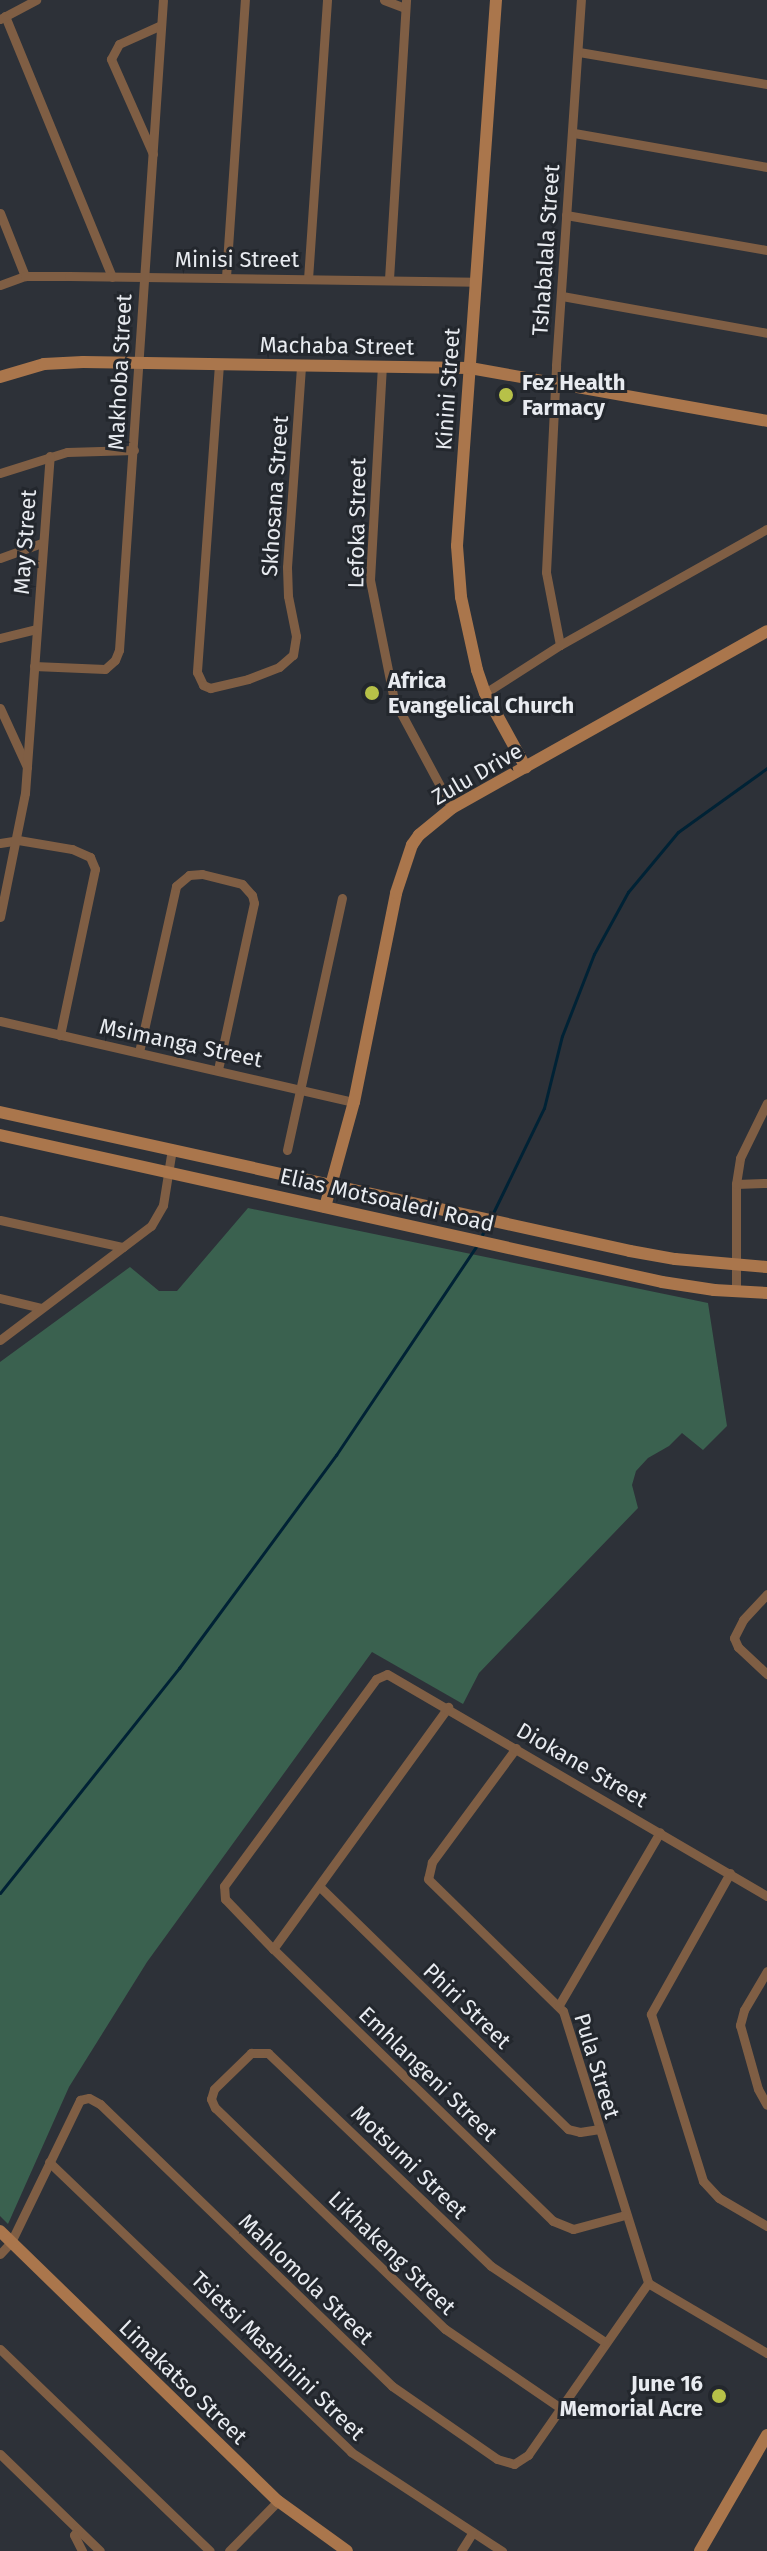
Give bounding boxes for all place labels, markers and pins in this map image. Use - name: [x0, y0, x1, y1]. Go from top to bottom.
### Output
- place label: Fez Health Farmacy: [522, 369, 625, 420]
- marker: Fez Health Farmacy: [497, 386, 515, 404]
- place label: Africa Evangelical Church: [388, 667, 574, 718]
- marker: Africa Evangelical Church: [363, 684, 381, 702]
- place label: June 16 Memorial Acre: [560, 2370, 703, 2422]
- marker: June 16 Memorial Acre: [710, 2387, 728, 2405]

